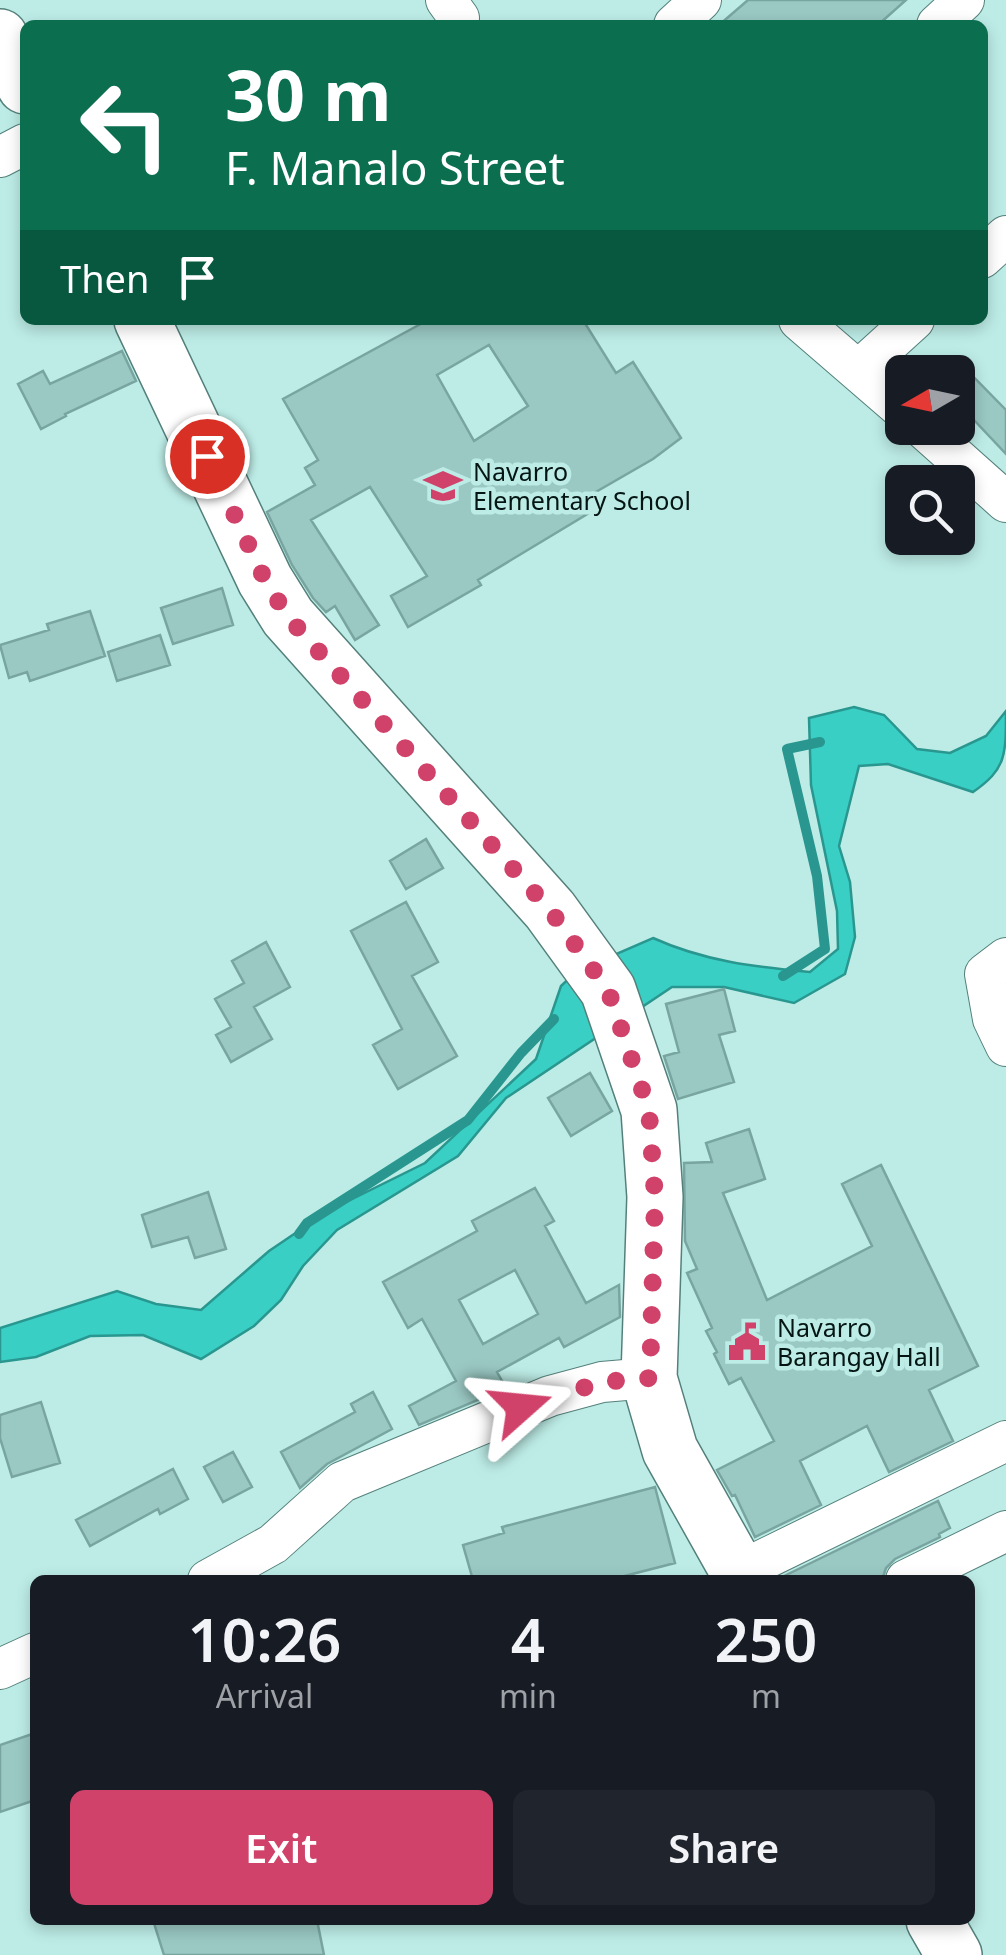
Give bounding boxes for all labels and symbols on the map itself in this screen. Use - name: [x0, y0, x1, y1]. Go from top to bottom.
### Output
- north arrow: [885, 355, 975, 445]
- pin: [165, 414, 250, 499]
- place label: Navarro Elementary School: [473, 454, 691, 517]
- school or university icon: Navarro Elementary School: [422, 465, 464, 507]
- place label: Navarro Barangay Hall: [777, 1310, 941, 1373]
- public building icon: Navarro Barangay Hall: [726, 1321, 768, 1363]
- position arrow: [469, 1355, 573, 1459]

